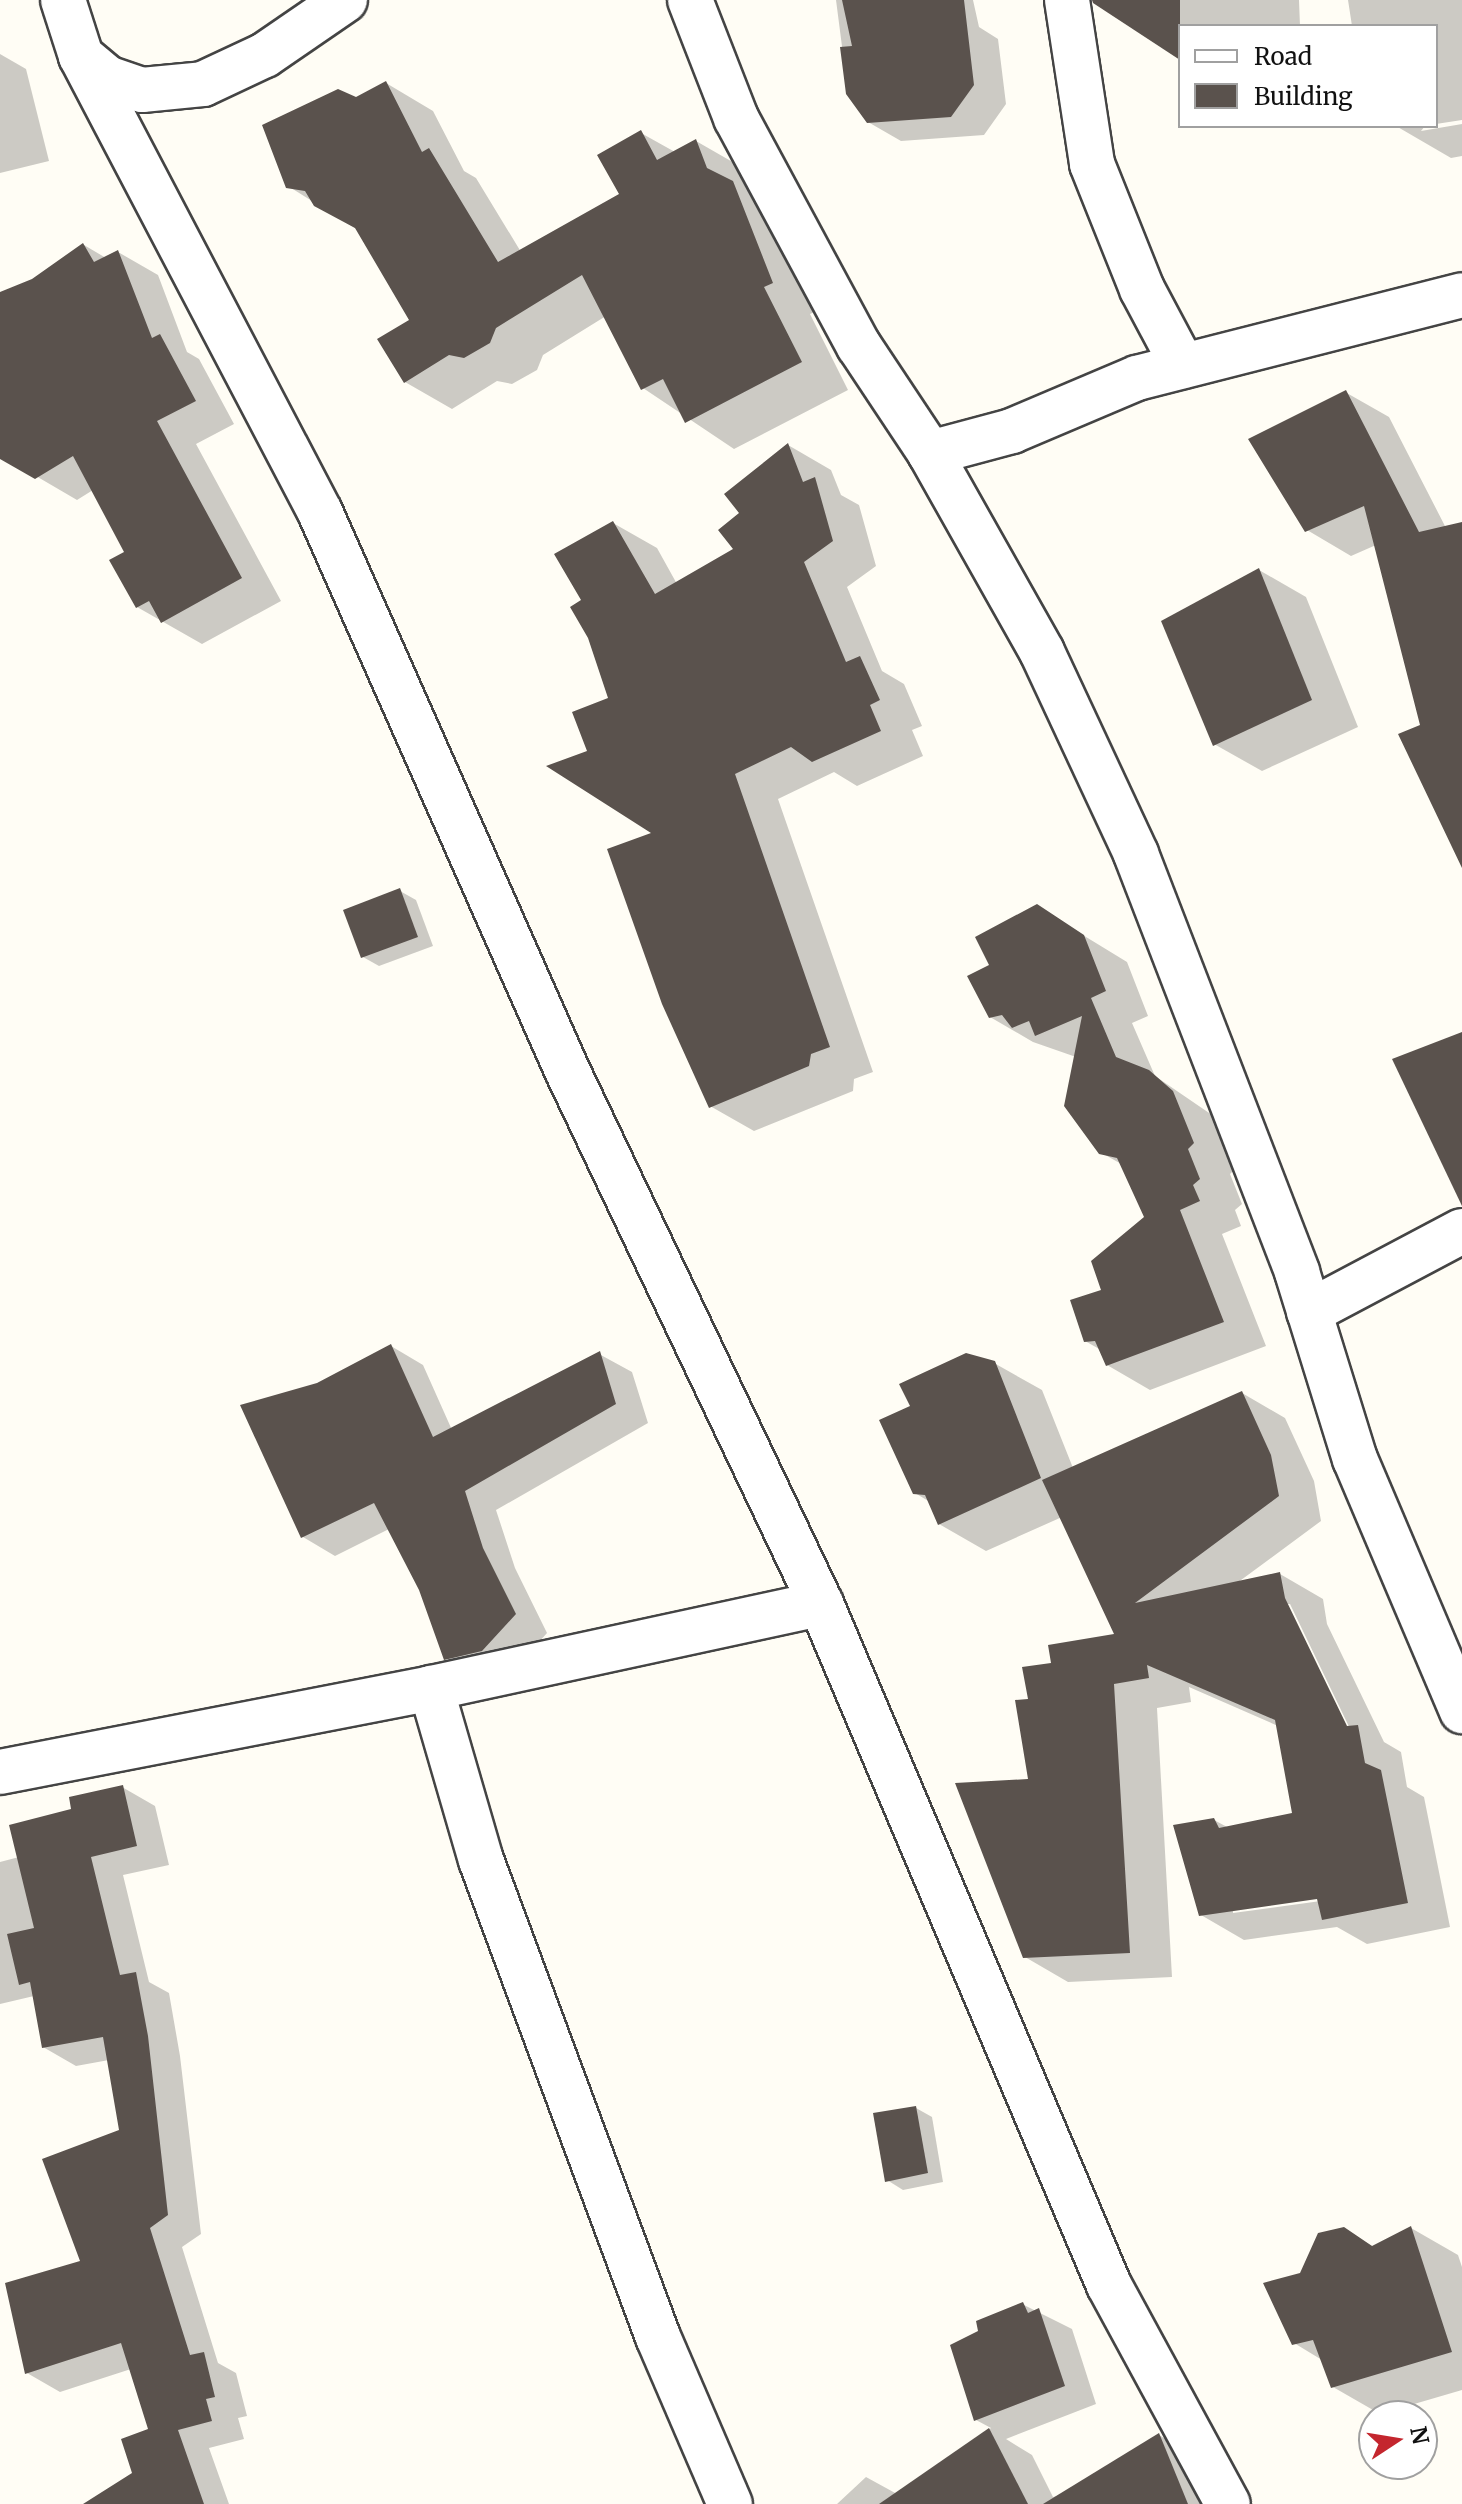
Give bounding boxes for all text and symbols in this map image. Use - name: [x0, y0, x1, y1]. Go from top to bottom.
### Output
- legend: [1178, 24, 1438, 128]
- text: Road: [1254, 41, 1312, 72]
- text: Building: [1254, 81, 1353, 112]
- north arrow: [1358, 2400, 1438, 2480]
- text: N: [1404, 2424, 1435, 2447]

